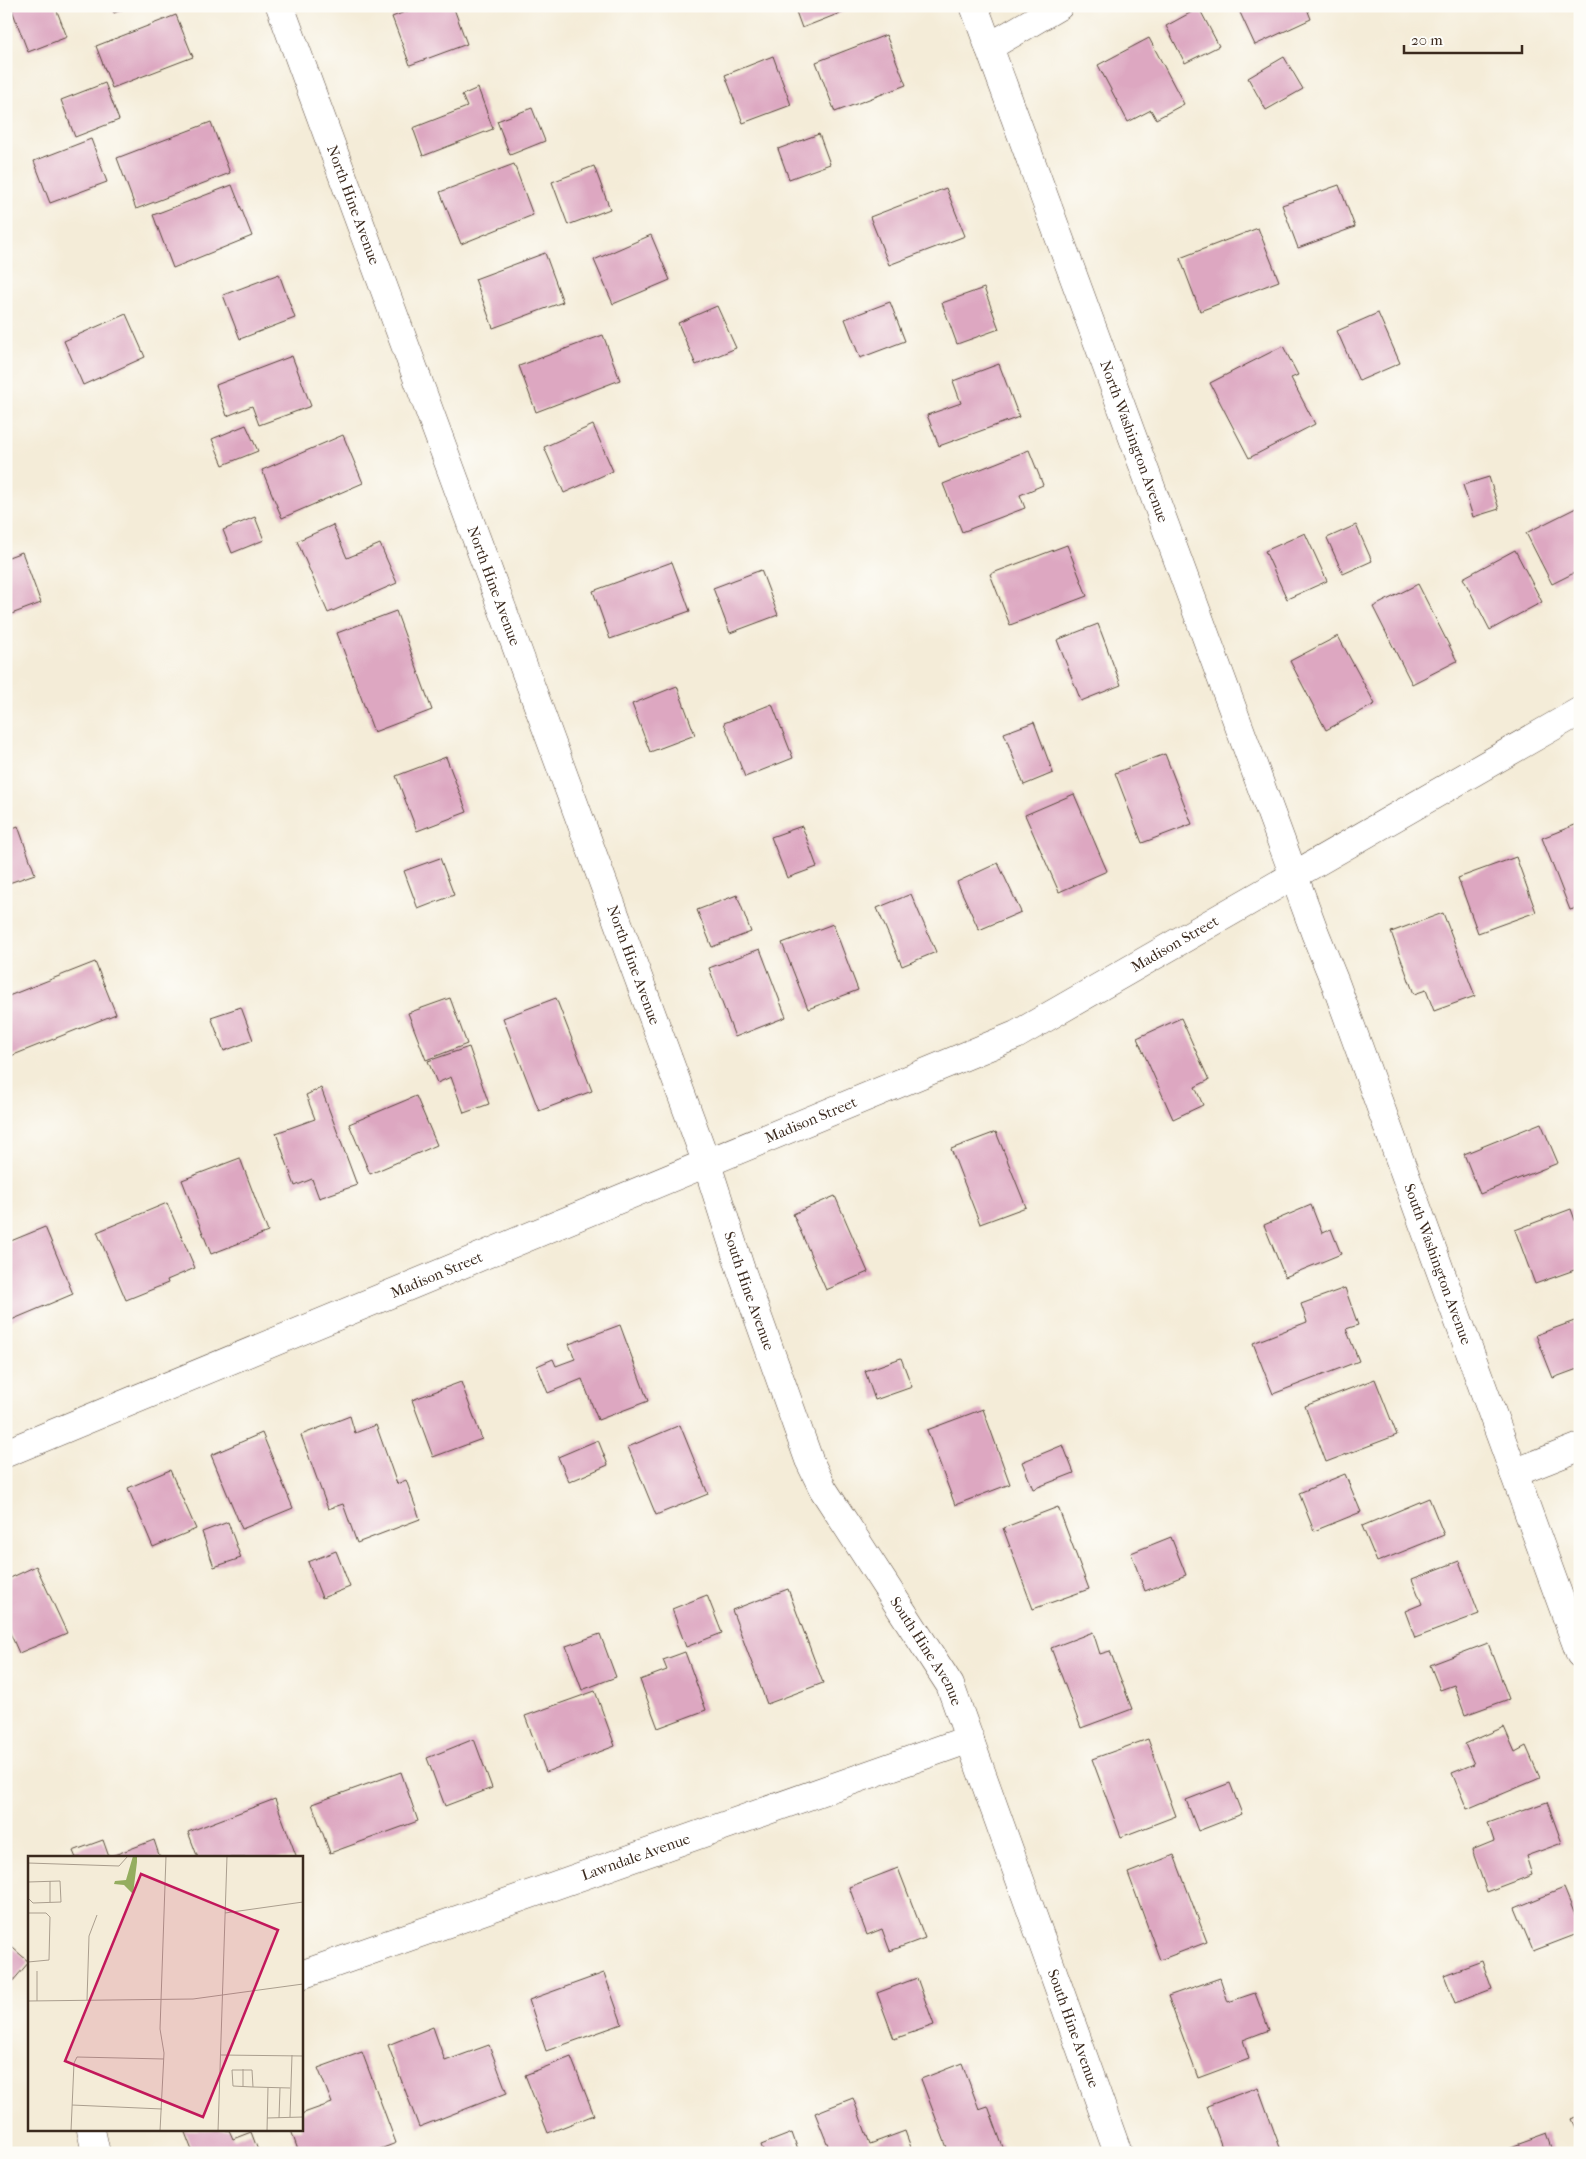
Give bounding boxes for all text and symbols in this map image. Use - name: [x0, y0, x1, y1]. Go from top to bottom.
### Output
- scale bar: [1404, 22, 1521, 54]
- text: 20 m: [1411, 31, 1443, 49]
- street label: North Hine Avenue: [323, 143, 384, 268]
- street label: North Washington Avenue: [1096, 358, 1172, 526]
- street label: North Hine Avenue: [464, 524, 524, 649]
- street label: North Hine Avenue: [603, 903, 664, 1028]
- street label: Madison Street: [1128, 911, 1222, 976]
- street label: Madison Street: [762, 1093, 860, 1147]
- street label: South Washington Avenue: [1400, 1181, 1476, 1348]
- street label: South Hine Avenue: [720, 1229, 778, 1353]
- street label: Madison Street: [388, 1248, 486, 1302]
- street label: South Hine Avenue: [886, 1593, 966, 1709]
- street label: Lawndale Avenue: [579, 1829, 693, 1884]
- inset map: [28, 1856, 302, 2132]
- street label: South Hine Avenue: [1044, 1967, 1103, 2091]

